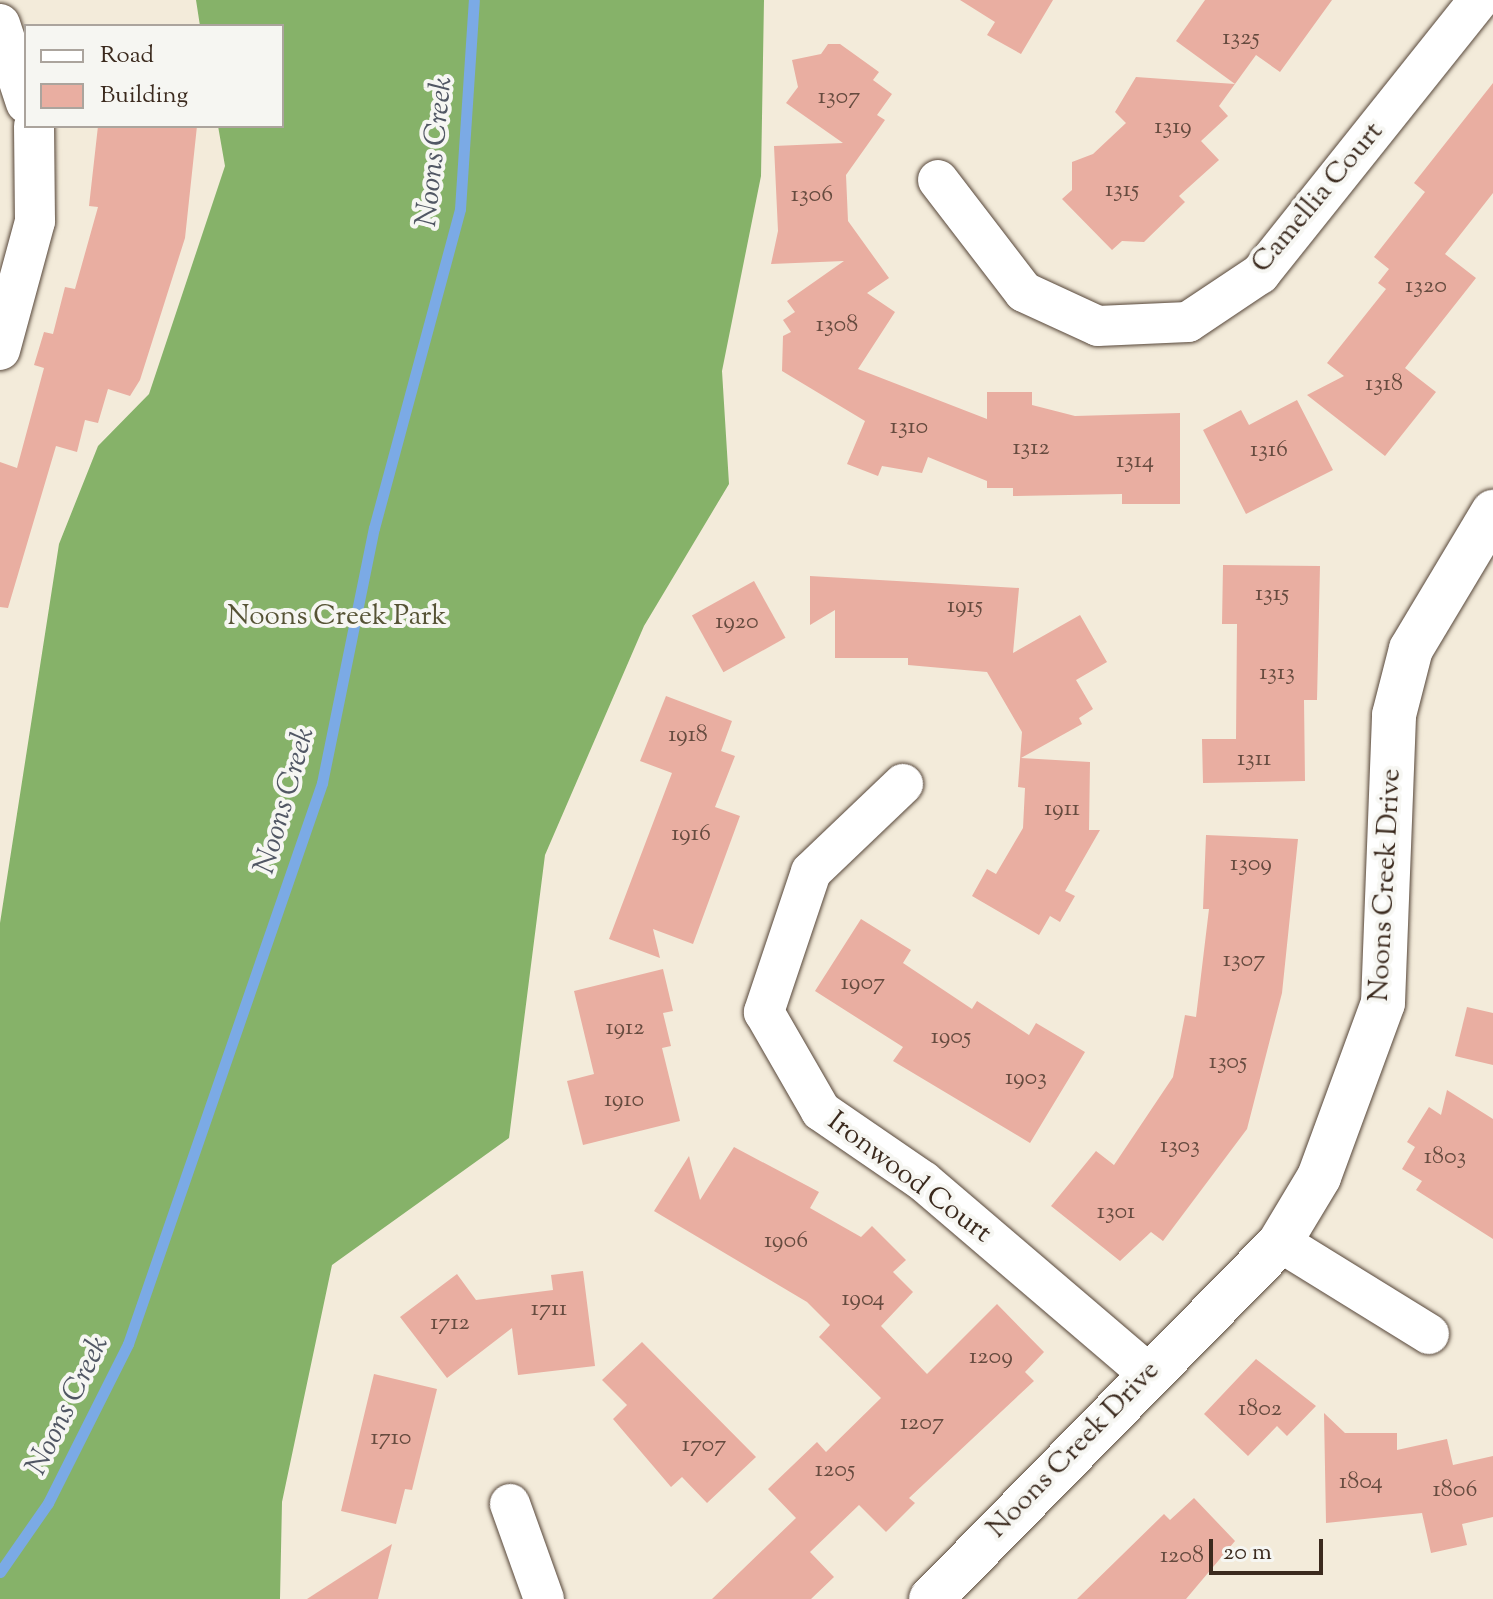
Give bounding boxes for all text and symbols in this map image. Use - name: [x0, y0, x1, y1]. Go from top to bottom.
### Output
- legend: [24, 24, 284, 128]
- house number: 1325: [1222, 25, 1260, 53]
- text: Road: [100, 39, 154, 73]
- water label: Noons Creek: [410, 75, 462, 229]
- text: Building: [100, 79, 188, 113]
- house number: 1307: [818, 84, 860, 112]
- house number: 1319: [1154, 114, 1192, 142]
- street label: Camellia Court: [1245, 116, 1391, 280]
- house number: 1315: [1105, 177, 1139, 205]
- house number: 1306: [791, 182, 833, 210]
- house number: 1320: [1405, 273, 1447, 301]
- house number: 1308: [816, 312, 858, 340]
- house number: 1318: [1365, 371, 1403, 399]
- house number: 1310: [890, 414, 928, 442]
- house number: 1312: [1012, 435, 1050, 463]
- house number: 1316: [1250, 437, 1288, 465]
- house number: 1314: [1116, 448, 1154, 476]
- house number: 1315: [1255, 581, 1289, 609]
- house number: 1915: [947, 593, 983, 621]
- park label: Noons Creek Park: [227, 600, 447, 634]
- house number: 1920: [715, 609, 759, 637]
- house number: 1313: [1259, 660, 1295, 688]
- house number: 1918: [668, 722, 708, 750]
- water label: Noons Creek: [248, 724, 324, 878]
- house number: 1311: [1237, 746, 1271, 774]
- street label: Noons Creek Drive: [1363, 768, 1409, 1002]
- house number: 1911: [1044, 796, 1080, 824]
- house number: 1916: [671, 821, 711, 849]
- house number: 1309: [1230, 851, 1272, 879]
- house number: 1307: [1223, 947, 1265, 975]
- house number: 1907: [841, 970, 885, 998]
- house number: 1912: [606, 1015, 644, 1043]
- house number: 1905: [931, 1024, 971, 1052]
- house number: 1305: [1209, 1049, 1247, 1077]
- house number: 1903: [1005, 1065, 1047, 1093]
- house number: 1910: [604, 1087, 644, 1115]
- street label: Ironwood Court: [820, 1105, 998, 1251]
- house number: 1303: [1160, 1133, 1200, 1161]
- house number: 1803: [1424, 1144, 1466, 1172]
- house number: 1301: [1097, 1199, 1135, 1227]
- house number: 1906: [764, 1228, 808, 1256]
- house number: 1904: [841, 1286, 885, 1314]
- house number: 1711: [531, 1296, 567, 1324]
- house number: 1712: [430, 1310, 470, 1338]
- water label: Noons Creek: [20, 1330, 118, 1482]
- house number: 1209: [969, 1344, 1013, 1372]
- street label: Noons Creek Drive: [981, 1354, 1167, 1546]
- house number: 1802: [1238, 1396, 1282, 1424]
- house number: 1207: [900, 1410, 944, 1438]
- house number: 1710: [371, 1425, 411, 1453]
- house number: 1707: [682, 1432, 726, 1460]
- house number: 1205: [815, 1457, 855, 1485]
- house number: 1804: [1339, 1469, 1383, 1497]
- house number: 1806: [1433, 1477, 1477, 1505]
- scale bar: [1213, 1523, 1327, 1573]
- text: 20 m: [1223, 1536, 1272, 1570]
- house number: 1208: [1160, 1543, 1204, 1571]

